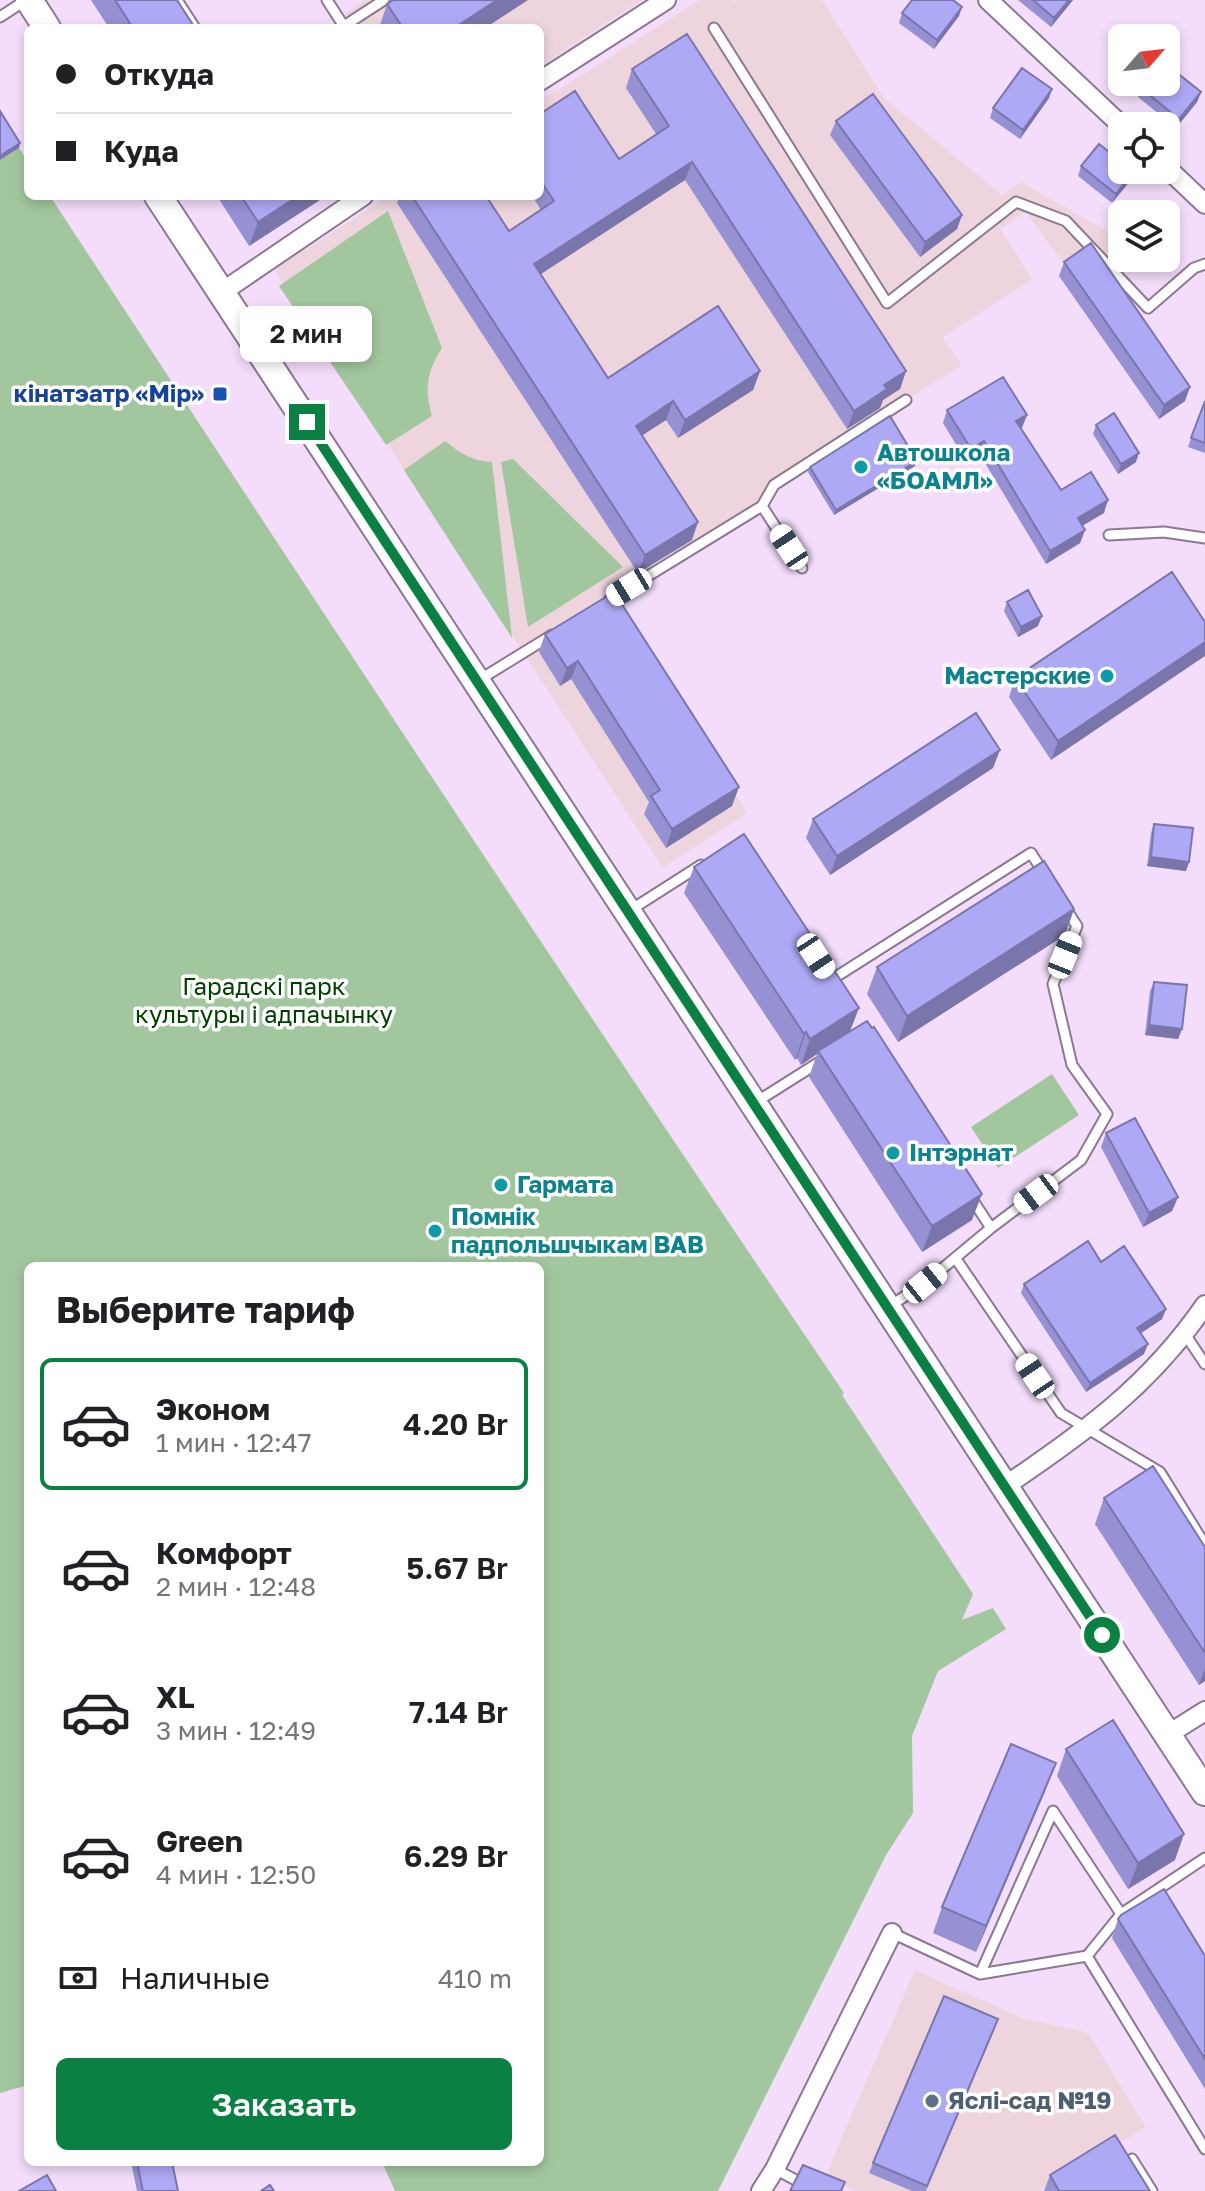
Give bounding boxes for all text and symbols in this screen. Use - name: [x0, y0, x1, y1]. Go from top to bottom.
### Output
- north arrow: [1108, 24, 1180, 96]
- map controls: [1108, 24, 1180, 272]
- text: Откуда: [104, 56, 214, 92]
- button: locate: [1108, 112, 1180, 184]
- text: Куда: [104, 133, 179, 169]
- button: layers: [1108, 200, 1180, 272]
- callout: 2 мин: [241, 306, 373, 362]
- text: 2 мин: [270, 318, 342, 349]
- place label: кінатэатр «Мір»: [14, 378, 204, 407]
- marker: кінатэатр «Мір»: [211, 385, 229, 403]
- route end: [289, 404, 325, 440]
- place label: Автошкола «БОАМЛ»: [877, 437, 1010, 494]
- marker: Автошкола «БОАМЛ»: [852, 458, 870, 476]
- car: [766, 520, 812, 574]
- car: [602, 564, 656, 610]
- place label: Мастерские: [944, 660, 1091, 689]
- marker: Мастерские: [1098, 667, 1116, 685]
- car: [1045, 928, 1085, 982]
- car: [793, 929, 839, 983]
- park label: Гарадскі парк культуры і адпачынку: [135, 971, 393, 1028]
- place label: Інтэрнат: [909, 1137, 1013, 1166]
- marker: Інтэрнат: [884, 1144, 902, 1162]
- place label: Гармата: [517, 1169, 614, 1198]
- car: [1010, 1170, 1062, 1218]
- marker: Гармата: [492, 1176, 510, 1194]
- place label: Помнік падпольшчыкам ВАВ: [451, 1201, 704, 1258]
- marker: Помнік падпольшчыкам ВАВ: [426, 1222, 444, 1240]
- car: [899, 1259, 951, 1307]
- text: Выберите тариф: [56, 1288, 355, 1331]
- car: [1012, 1349, 1058, 1403]
- icon: car: [60, 1388, 132, 1460]
- text: Эконом: [156, 1391, 270, 1427]
- text: 4.20 Br: [403, 1406, 508, 1442]
- text: 1 мин · 12:47: [156, 1427, 311, 1458]
- icon: car: [60, 1532, 132, 1604]
- text: Комфорт: [156, 1535, 292, 1571]
- text: 5.67 Br: [406, 1550, 508, 1586]
- text: 2 мин · 12:48: [156, 1571, 316, 1602]
- route start: [1084, 1617, 1120, 1653]
- icon: car: [60, 1676, 132, 1748]
- text: XL: [156, 1679, 195, 1715]
- text: 7.14 Br: [409, 1694, 508, 1730]
- text: 3 мин · 12:49: [156, 1715, 316, 1746]
- icon: car: [60, 1820, 132, 1892]
- text: Green: [156, 1823, 243, 1859]
- text: 6.29 Br: [404, 1838, 508, 1874]
- text: 4 мин · 12:50: [156, 1859, 316, 1890]
- icon: cash: [56, 1956, 100, 2000]
- text: Наличные: [120, 1960, 270, 1996]
- text: 410 m: [438, 1963, 512, 1994]
- button: Заказать: [56, 2058, 512, 2150]
- place label: Яслі-сад №19: [948, 2085, 1112, 2114]
- marker: Яслі-сад №19: [923, 2092, 941, 2110]

